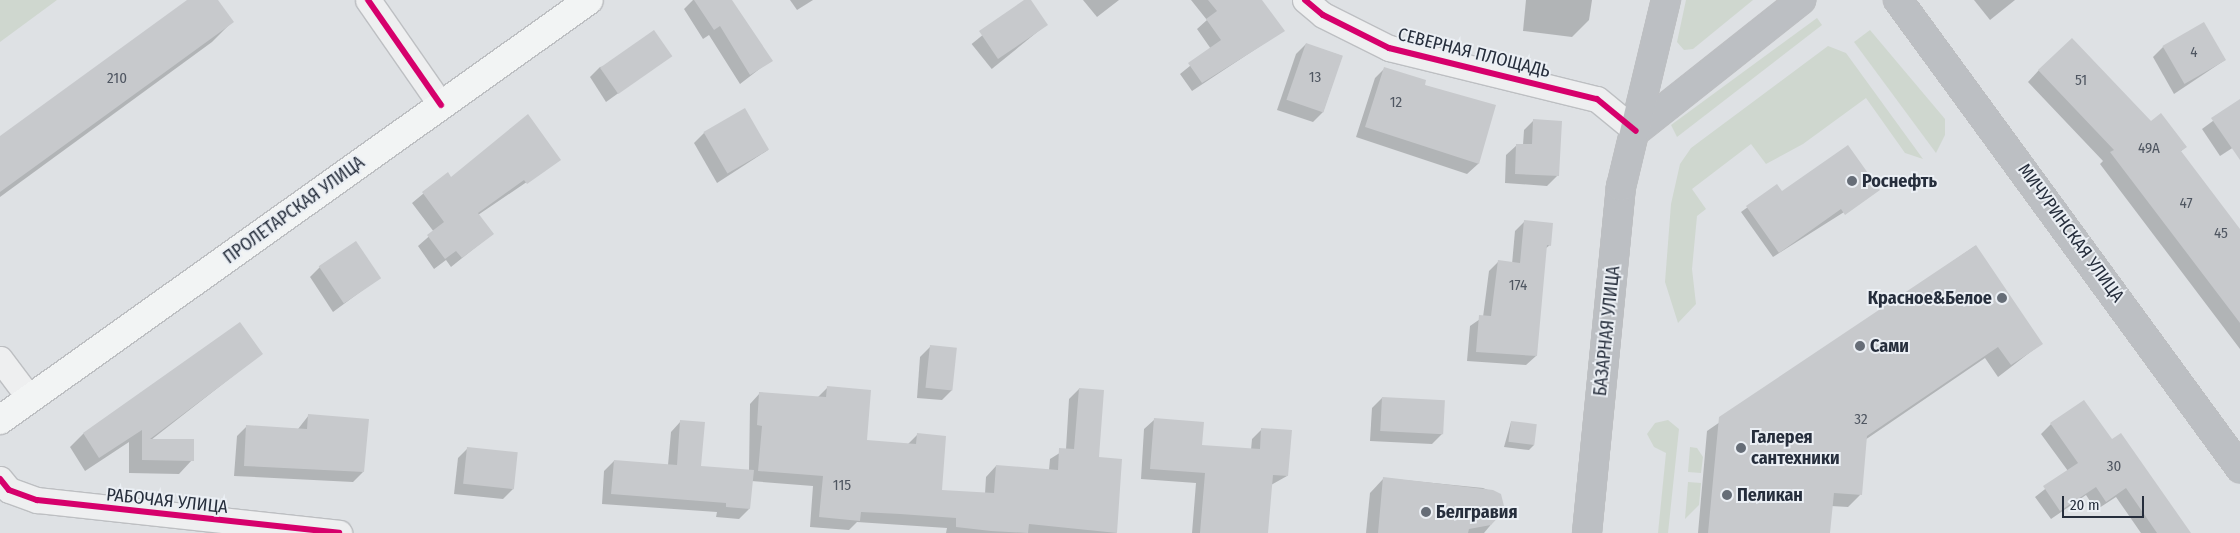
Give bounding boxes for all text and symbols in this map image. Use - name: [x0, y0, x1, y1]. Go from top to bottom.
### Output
- street label: СЕВЕРНАЯ ПЛОЩАДЬ: [1396, 24, 1552, 82]
- house number: 4: [2190, 44, 2198, 62]
- house number: 13: [1309, 69, 1321, 87]
- house number: 210: [107, 70, 127, 88]
- house number: 51: [2075, 72, 2087, 90]
- house number: 12: [1390, 94, 1402, 112]
- house number: 49А: [2138, 140, 2160, 158]
- street label: ПРОЛЕТАРСКАЯ УЛИЦА: [219, 152, 369, 268]
- street label: МИЧУРИНСКАЯ УЛИЦА: [2013, 159, 2129, 307]
- place label: Роснефть: [1862, 170, 1937, 192]
- marker: Роснефть: [1846, 175, 1858, 187]
- house number: 47: [2179, 195, 2193, 213]
- house number: 45: [2214, 225, 2228, 243]
- street label: БАЗАРНАЯ УЛИЦА: [1589, 265, 1625, 397]
- house number: 174: [1509, 277, 1527, 295]
- place label: Красное&Белое: [1868, 287, 1992, 309]
- marker: Красное&Белое: [1996, 292, 2008, 304]
- place label: Сами: [1870, 335, 1909, 357]
- marker: Сами: [1854, 340, 1866, 352]
- house number: 32: [1854, 411, 1868, 429]
- place label: Галерея сантехники: [1751, 427, 1840, 469]
- marker: Галерея сантехники: [1735, 442, 1747, 454]
- house number: 30: [2107, 458, 2121, 476]
- house number: 115: [833, 477, 851, 495]
- street label: РАБОЧАЯ УЛИЦА: [105, 484, 229, 518]
- place label: Пеликан: [1737, 484, 1803, 506]
- scale bar: [2065, 486, 2148, 518]
- marker: Пеликан: [1721, 489, 1733, 501]
- text: 20 m: [2070, 496, 2100, 514]
- place label: Белгравия: [1436, 501, 1517, 523]
- marker: Белгравия: [1420, 506, 1432, 518]

